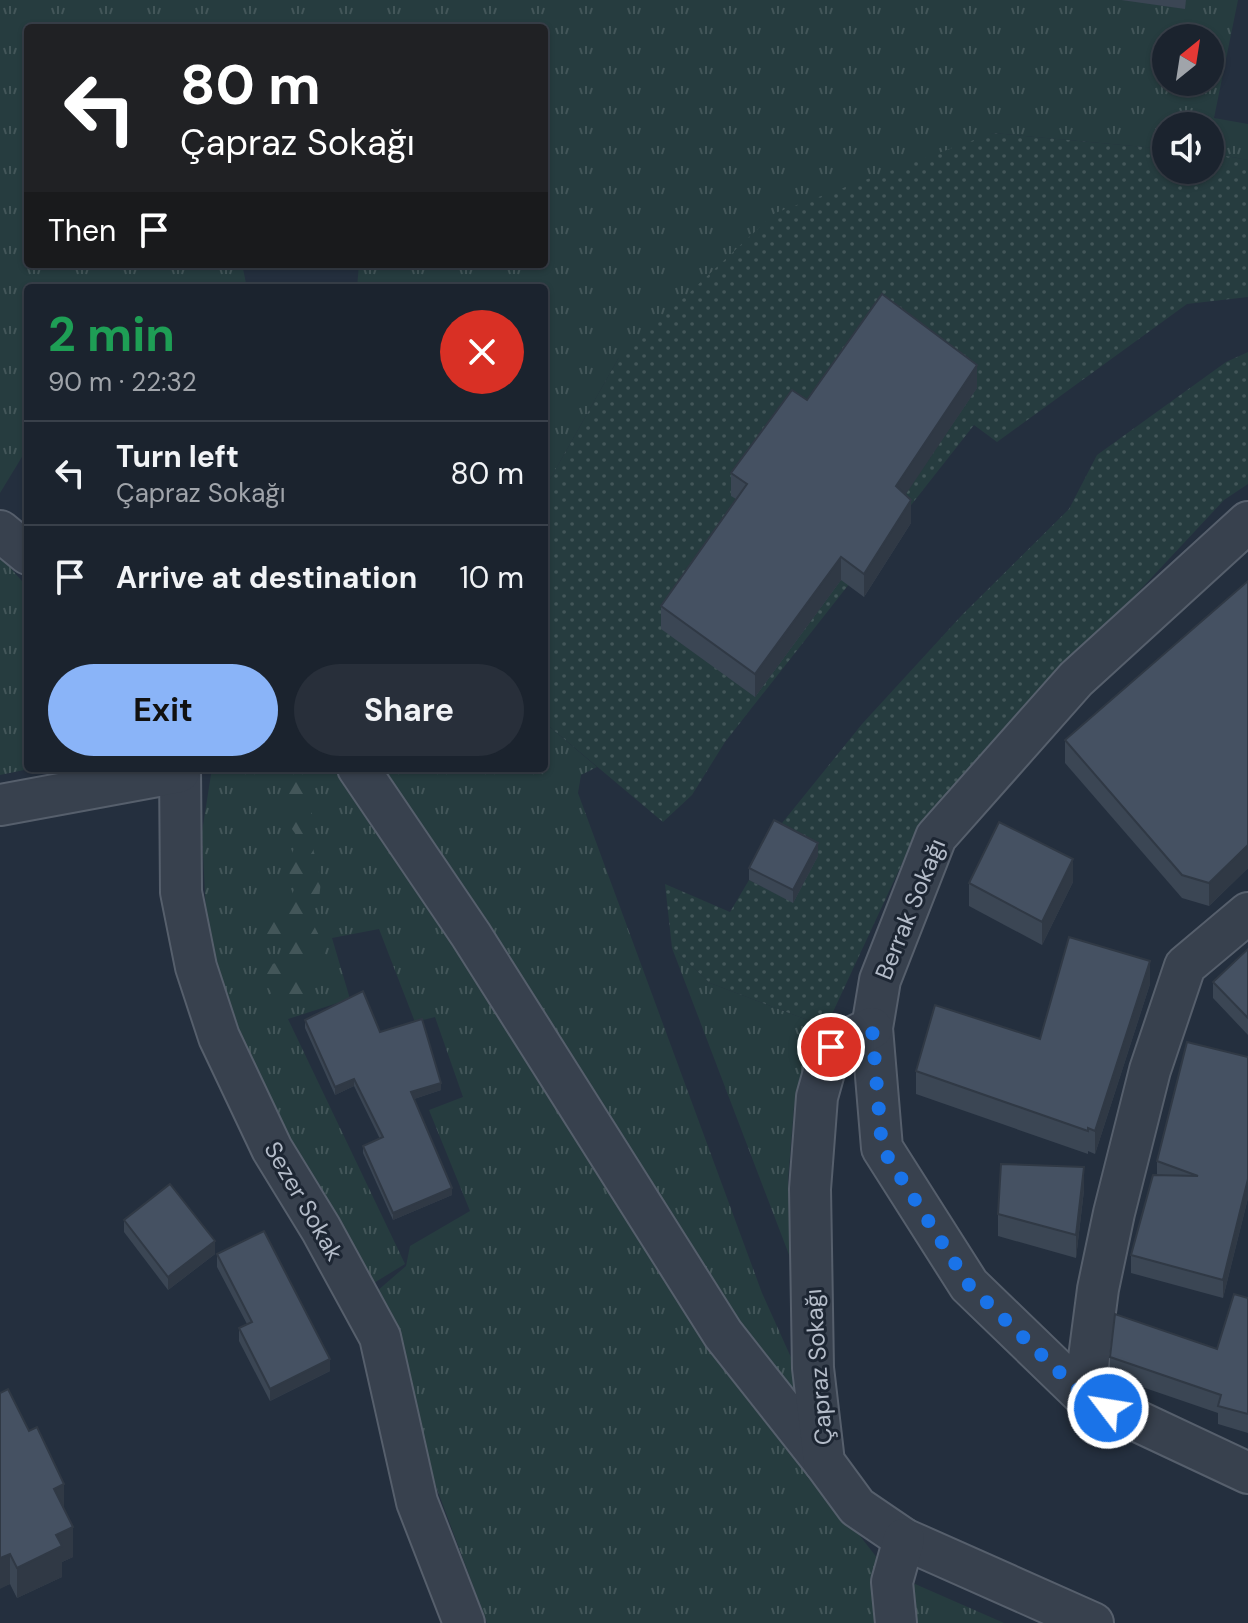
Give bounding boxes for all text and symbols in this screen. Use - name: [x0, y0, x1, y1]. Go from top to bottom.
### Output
- north arrow: [1152, 24, 1224, 96]
- map controls: [1152, 24, 1224, 184]
- text: 80 m: [180, 48, 321, 121]
- icon: left: [48, 56, 152, 160]
- button: sound: [1152, 112, 1224, 184]
- text: Çapraz Sokağı: [180, 119, 415, 166]
- icon: arrive: [132, 208, 176, 252]
- text: Then: [48, 211, 116, 250]
- text: 2 min: [48, 303, 175, 366]
- button: close: [440, 310, 524, 394]
- text: 90 m · 22:32: [48, 365, 197, 399]
- text: Turn left: [116, 437, 239, 476]
- icon: left: [48, 451, 92, 495]
- text: 80 m: [451, 454, 524, 493]
- text: Çapraz Sokağı: [116, 476, 286, 510]
- icon: arrive: [48, 555, 92, 599]
- text: Arrive at destination: [116, 558, 417, 597]
- text: 10 m: [459, 558, 524, 597]
- button: Exit: [48, 664, 278, 756]
- button: Share: [294, 664, 524, 756]
- street label: Berrak Sokağı: [868, 834, 952, 984]
- pin: [797, 1013, 865, 1081]
- icon: arrive: [809, 1025, 853, 1069]
- street label: Sezer Sokak: [257, 1136, 351, 1266]
- street label: Çapraz Sokağı: [797, 1288, 839, 1446]
- position arrow: [1066, 1366, 1150, 1450]

